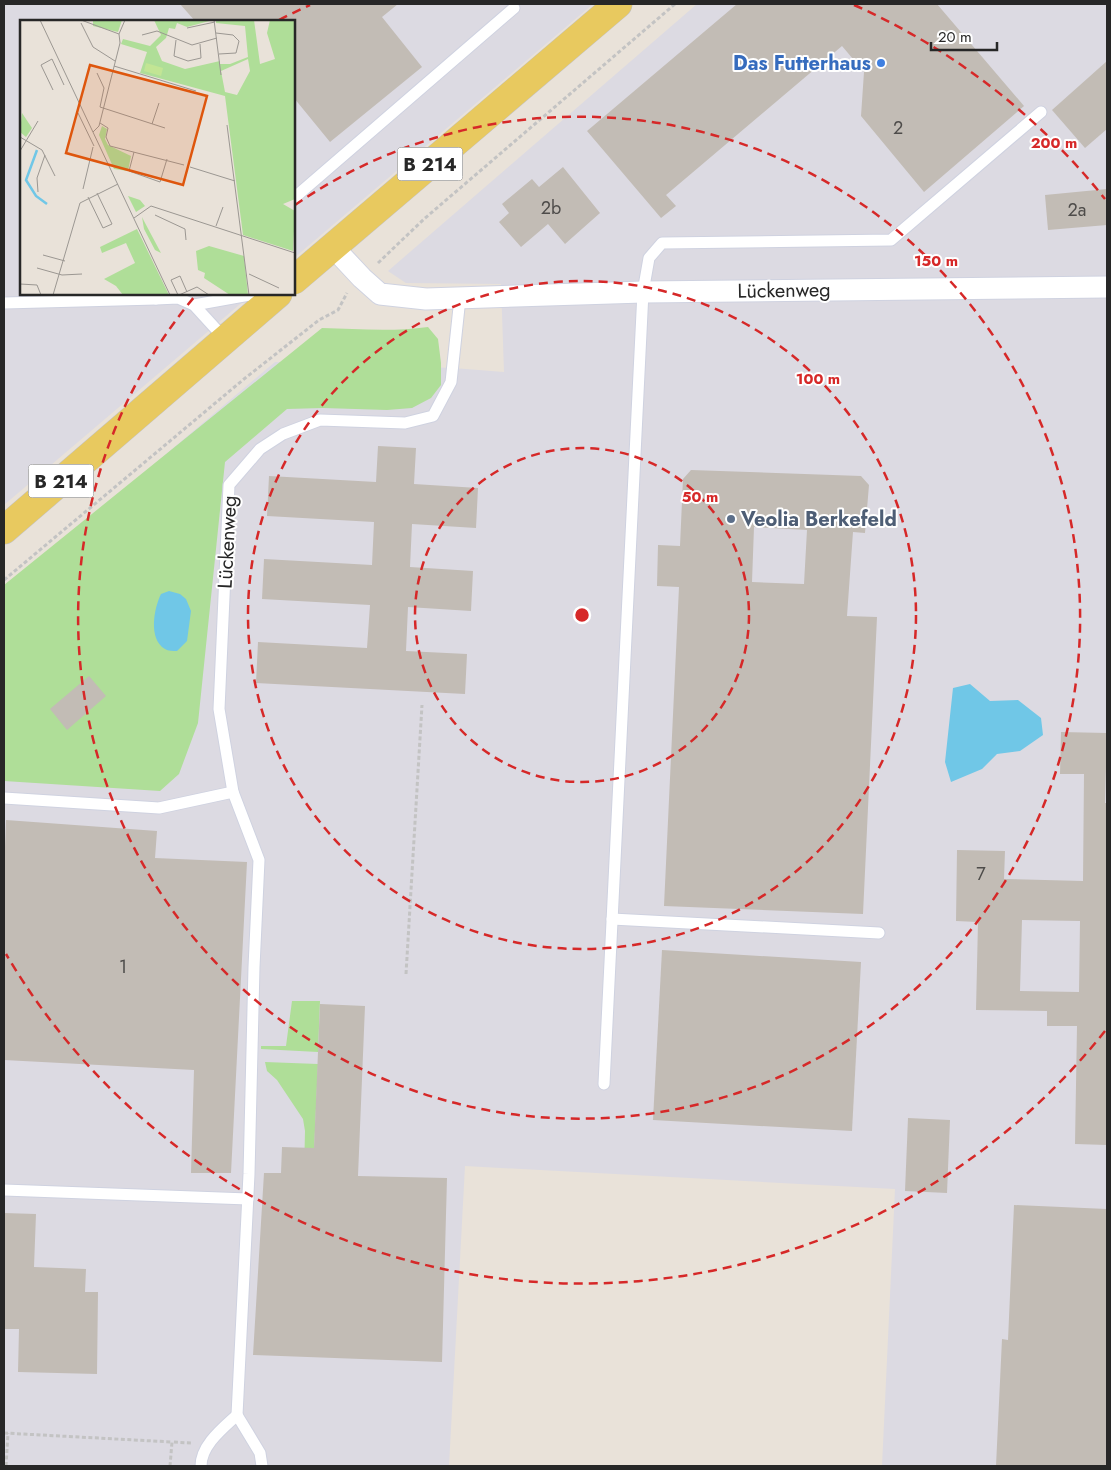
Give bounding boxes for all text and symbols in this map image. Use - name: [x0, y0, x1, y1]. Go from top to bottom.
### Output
- inset map: [20, 20, 295, 295]
- scale bar: [931, 20, 997, 52]
- text: 20 m: [938, 26, 972, 48]
- place label: Das Futterhaus: [733, 49, 871, 78]
- marker: Das Futterhaus: [875, 57, 887, 69]
- house number: 2: [893, 115, 903, 141]
- text: 200 m: [1031, 132, 1077, 154]
- road number: B 214: [398, 147, 462, 180]
- house number: 2b: [541, 195, 561, 221]
- house number: 2a: [1068, 197, 1086, 223]
- text: 150 m: [914, 250, 958, 272]
- street label: Lückenweg: [737, 275, 831, 306]
- text: 100 m: [796, 368, 840, 390]
- road number: B 214: [28, 464, 94, 498]
- text: 50 m: [682, 486, 718, 508]
- street label: Lückenweg: [211, 495, 244, 589]
- place label: Veolia Berkefeld: [740, 505, 897, 534]
- marker: Veolia Berkefeld: [725, 513, 737, 525]
- centre of rings: [573, 606, 591, 624]
- house number: 7: [976, 861, 986, 887]
- house number: 1: [119, 954, 127, 980]

